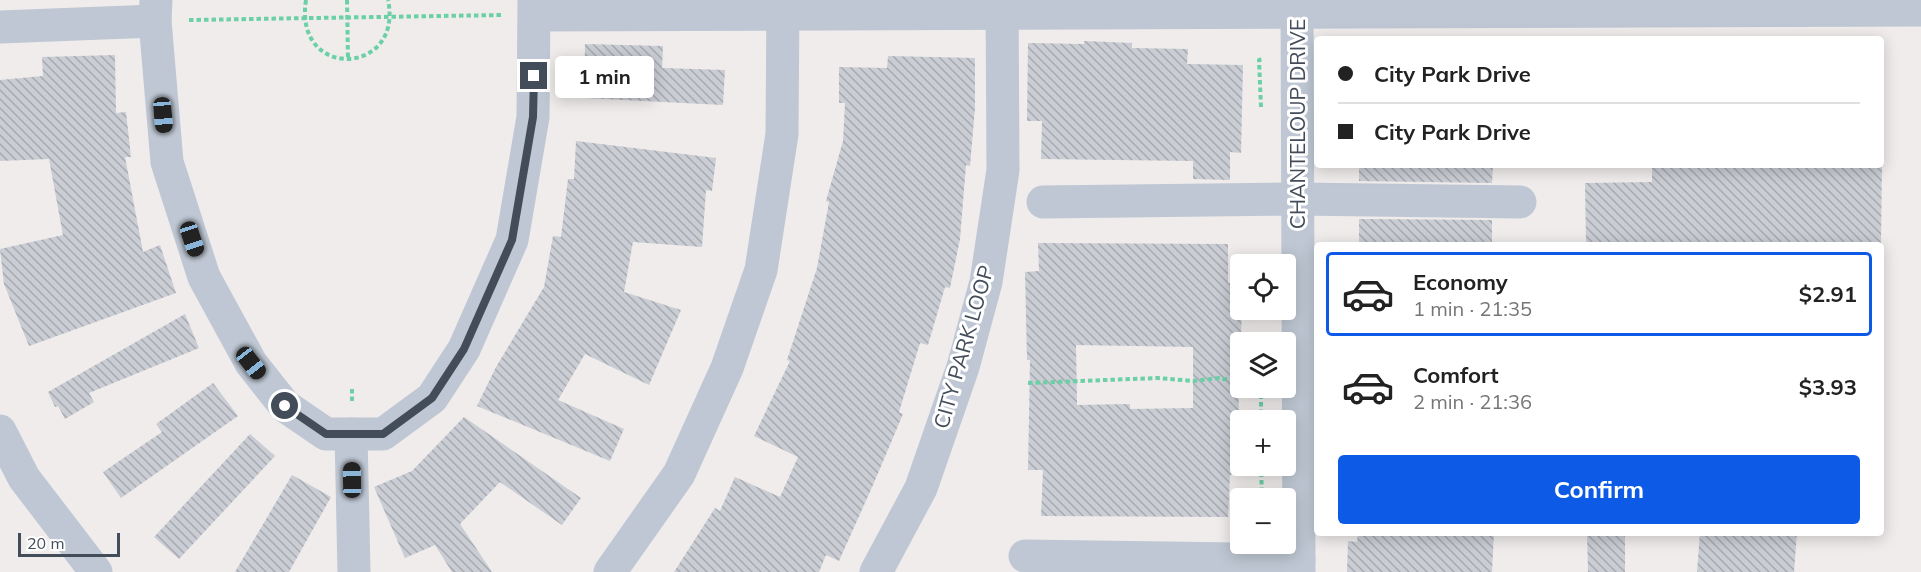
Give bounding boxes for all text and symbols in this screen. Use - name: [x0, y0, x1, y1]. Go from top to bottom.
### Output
- street label: CHANTELOUP DRIVE: [1284, 19, 1310, 229]
- callout: 1 min: [555, 55, 654, 97]
- text: City Park Drive: [1374, 60, 1531, 88]
- route end: [520, 62, 547, 89]
- text: 1 min: [578, 64, 631, 89]
- car: [152, 96, 174, 134]
- text: City Park Drive: [1374, 118, 1531, 146]
- car: [178, 219, 206, 259]
- map controls: [1230, 254, 1296, 554]
- button: locate: [1230, 254, 1296, 320]
- street label: CITY PARK LOOP: [927, 262, 999, 431]
- icon: car: [1341, 267, 1395, 321]
- text: Economy: [1413, 268, 1508, 296]
- text: $2.91: [1799, 280, 1857, 308]
- text: 1 min · 21:35: [1413, 296, 1532, 321]
- button: layers: [1230, 332, 1296, 398]
- car: [233, 343, 269, 383]
- icon: car: [1341, 360, 1395, 414]
- text: Comfort: [1413, 361, 1499, 389]
- text: $3.93: [1799, 373, 1857, 401]
- text: 2 min · 21:36: [1413, 389, 1532, 414]
- route start: [271, 392, 298, 419]
- button: +: [1230, 410, 1296, 476]
- button: Confirm: [1338, 455, 1860, 524]
- car: [343, 462, 361, 498]
- button: −: [1230, 488, 1296, 554]
- scale bar: [18, 530, 120, 558]
- text: 20 m: [27, 533, 64, 553]

